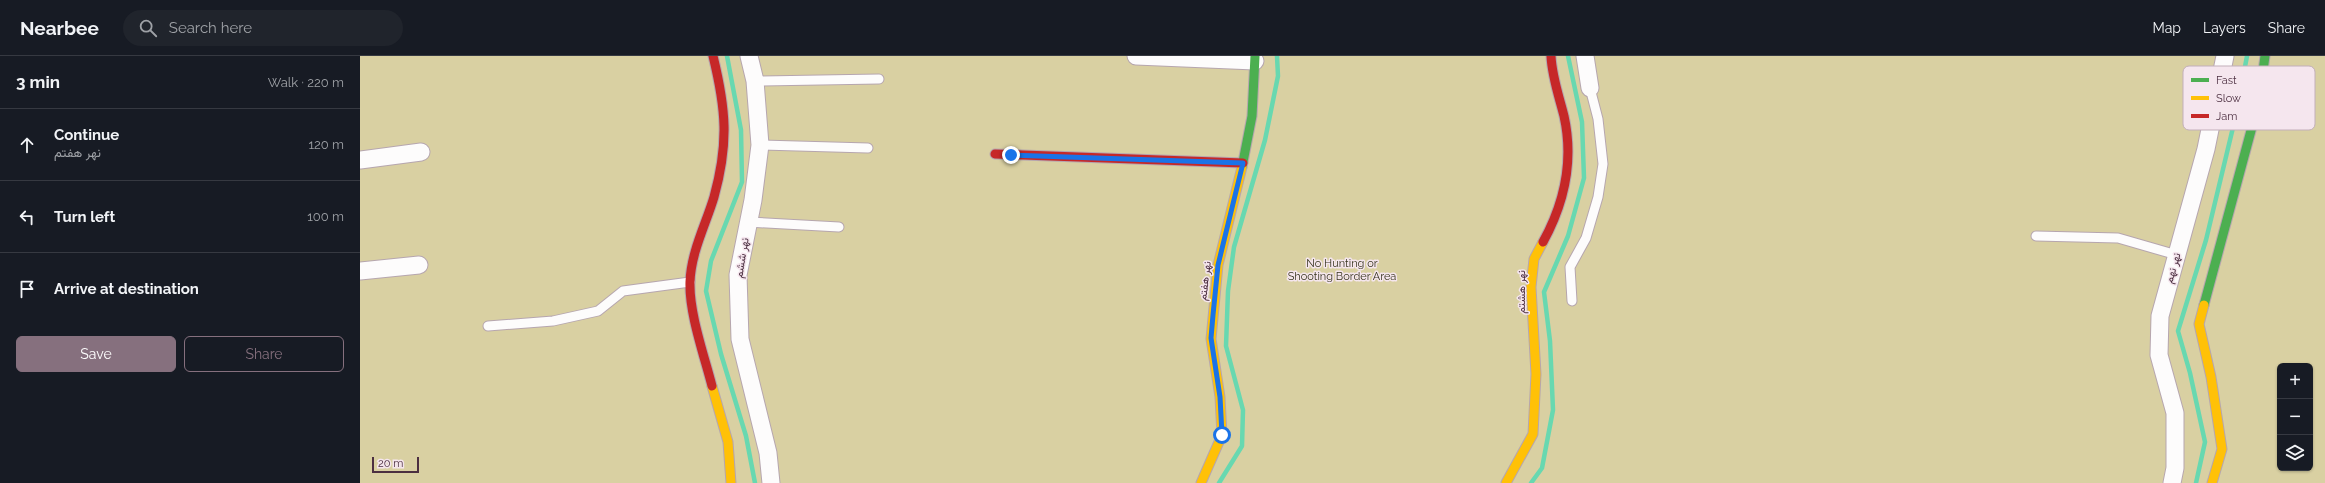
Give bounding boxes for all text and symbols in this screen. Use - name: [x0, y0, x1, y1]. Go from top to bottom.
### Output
- search box: [123, 10, 403, 46]
- text: Nearbee: [20, 17, 99, 39]
- icon: search: [137, 17, 159, 39]
- text: Search here: [169, 19, 252, 37]
- text: Map: [2153, 20, 2181, 36]
- text: Layers: [2203, 20, 2246, 36]
- text: Share: [2268, 20, 2305, 36]
- legend: [2183, 66, 2315, 130]
- text: 3 min: [16, 72, 60, 92]
- text: Fast: [2216, 74, 2237, 87]
- text: Walk · 220 m: [268, 75, 344, 90]
- text: Slow: [2216, 92, 2241, 105]
- text: Jam: [2216, 110, 2237, 123]
- text: Continue: [54, 126, 119, 144]
- icon: ahead: [16, 134, 38, 156]
- text: 120 m: [308, 137, 344, 152]
- text: نهر هفتم: [54, 145, 101, 160]
- route end: [1002, 146, 1020, 164]
- icon: left: [16, 206, 38, 228]
- text: Turn left: [54, 208, 115, 226]
- text: 100 m: [307, 209, 344, 224]
- street label: نهر ششم: [732, 237, 753, 279]
- street label: نهر نهم: [2162, 251, 2185, 285]
- park label: No Hunting or Shooting Border Area: [1288, 257, 1396, 283]
- street label: نهر هفتم: [1196, 261, 1215, 302]
- street label: نهر هشتم: [1515, 270, 1529, 314]
- icon: arrive: [16, 278, 38, 300]
- text: Arrive at destination: [54, 280, 199, 298]
- button: Save: [16, 336, 176, 372]
- button: Share: [184, 336, 344, 372]
- map controls: [2277, 363, 2313, 471]
- button: +: [2277, 363, 2313, 399]
- button: −: [2277, 399, 2313, 435]
- route start: [1213, 426, 1231, 444]
- button: layers: [2277, 435, 2313, 471]
- scale bar: [372, 455, 419, 474]
- text: 20 m: [378, 457, 403, 470]

